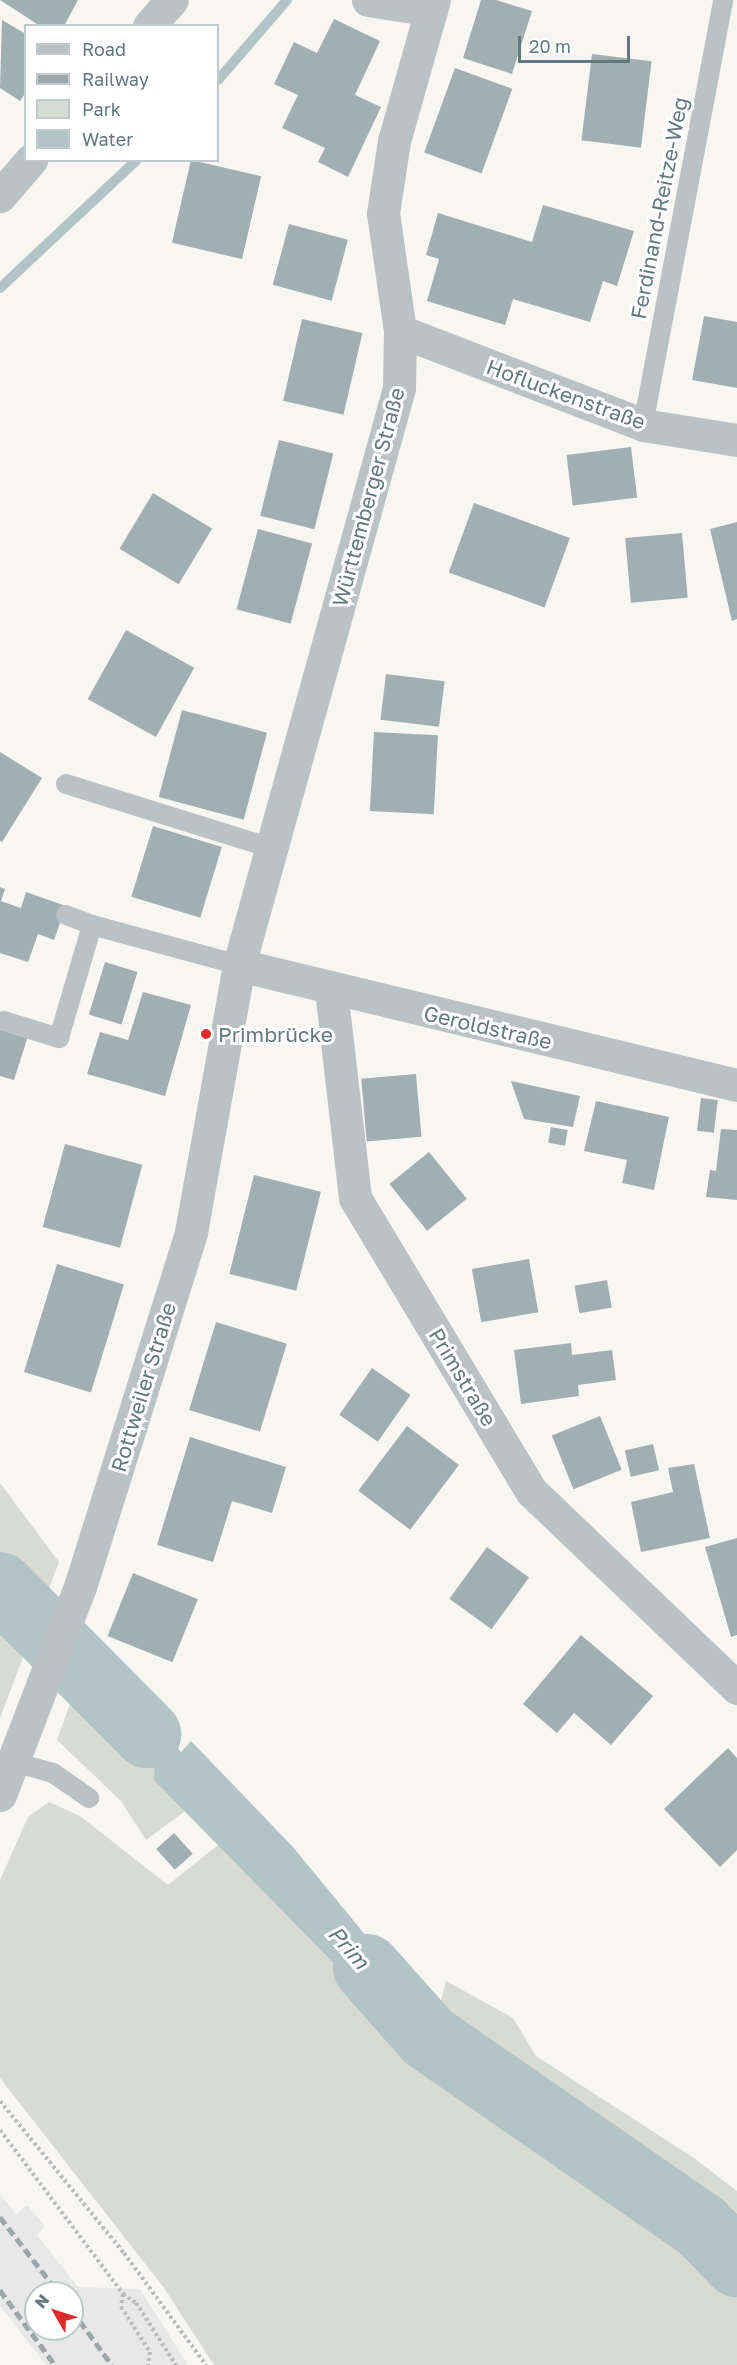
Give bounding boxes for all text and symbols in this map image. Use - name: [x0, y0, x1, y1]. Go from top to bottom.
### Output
- legend: [24, 24, 219, 162]
- scale bar: [521, 24, 634, 62]
- text: 20 m: [529, 35, 571, 57]
- text: Road: [82, 38, 126, 60]
- text: Railway: [82, 68, 149, 90]
- street label: Ferdinand-Reitze-Weg: [625, 95, 693, 321]
- text: Park: [82, 98, 121, 120]
- text: Water: [82, 128, 133, 150]
- street label: Hofluckenstraße: [483, 354, 649, 434]
- street label: Württemberger Straße: [327, 385, 409, 609]
- street label: Geroldstraße: [421, 1000, 555, 1054]
- place label: Primbrücke: [218, 1021, 333, 1047]
- marker: Primbrücke: [199, 1027, 213, 1041]
- street label: Rottweiler Straße: [105, 1299, 181, 1475]
- street label: Primstraße: [424, 1323, 502, 1431]
- water label: Prim: [323, 1920, 375, 1974]
- north arrow: [24, 2281, 84, 2341]
- text: N: [30, 2290, 53, 2312]

